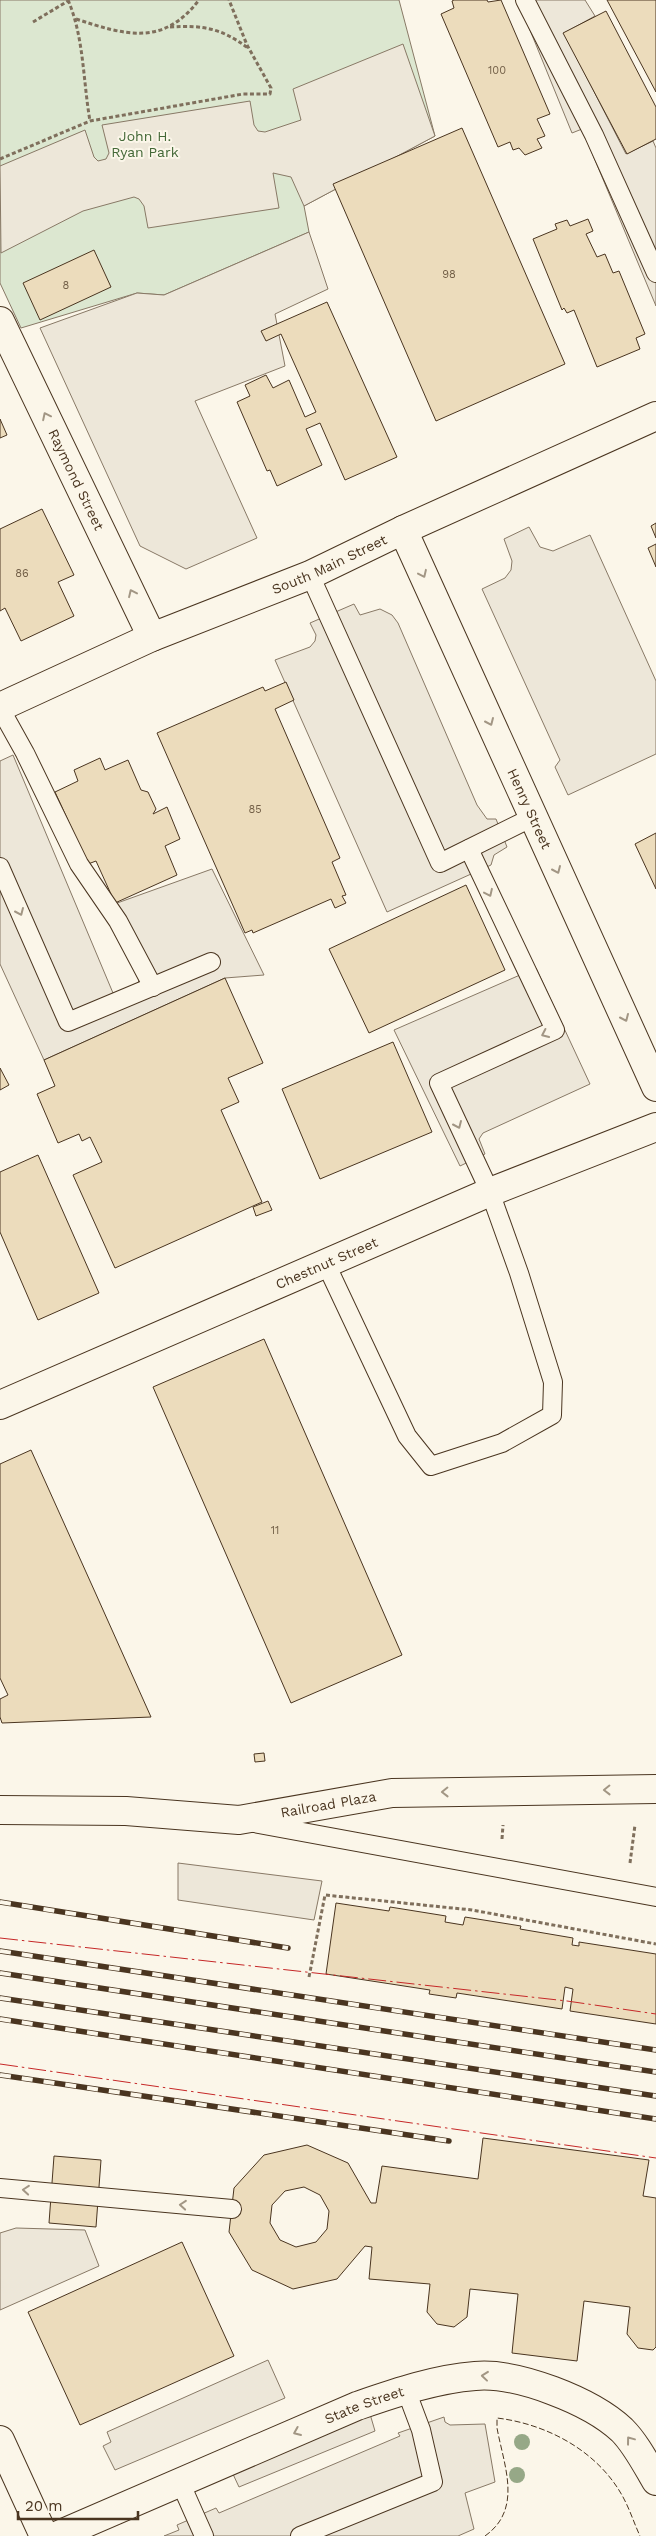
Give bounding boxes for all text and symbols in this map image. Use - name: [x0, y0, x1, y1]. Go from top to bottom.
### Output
- house number: 100: [488, 64, 506, 77]
- park label: John H. Ryan Park: [111, 128, 179, 160]
- house number: 98: [442, 268, 456, 281]
- house number: 8: [63, 279, 70, 292]
- one-way arrow: [42, 412, 52, 421]
- street label: Raymond Street: [45, 426, 107, 533]
- street label: South Main Street: [270, 531, 389, 597]
- house number: 86: [15, 567, 29, 580]
- one-way arrow: [417, 569, 428, 578]
- one-way arrow: [127, 589, 138, 598]
- one-way arrow: [484, 717, 495, 726]
- street label: Henry Street: [504, 766, 555, 851]
- house number: 85: [248, 803, 262, 816]
- one-way arrow: [551, 865, 562, 874]
- one-way arrow: [483, 888, 494, 897]
- one-way arrow: [13, 907, 24, 916]
- one-way arrow: [618, 1013, 629, 1022]
- one-way arrow: [541, 1028, 550, 1039]
- one-way arrow: [452, 1120, 463, 1129]
- street label: Chestnut Street: [273, 1234, 380, 1292]
- house number: 11: [271, 1524, 279, 1537]
- one-way arrow: [603, 1785, 611, 1795]
- one-way arrow: [441, 1787, 448, 1797]
- street label: Railroad Plaza: [279, 1788, 377, 1821]
- one-way arrow: [21, 2185, 29, 2196]
- one-way arrow: [179, 2200, 187, 2211]
- one-way arrow: [480, 2371, 488, 2382]
- street label: State Street: [322, 2383, 406, 2427]
- one-way arrow: [293, 2425, 302, 2436]
- one-way arrow: [627, 2437, 635, 2446]
- scale bar: [18, 2488, 138, 2520]
- text: 20 m: [25, 2497, 63, 2515]

